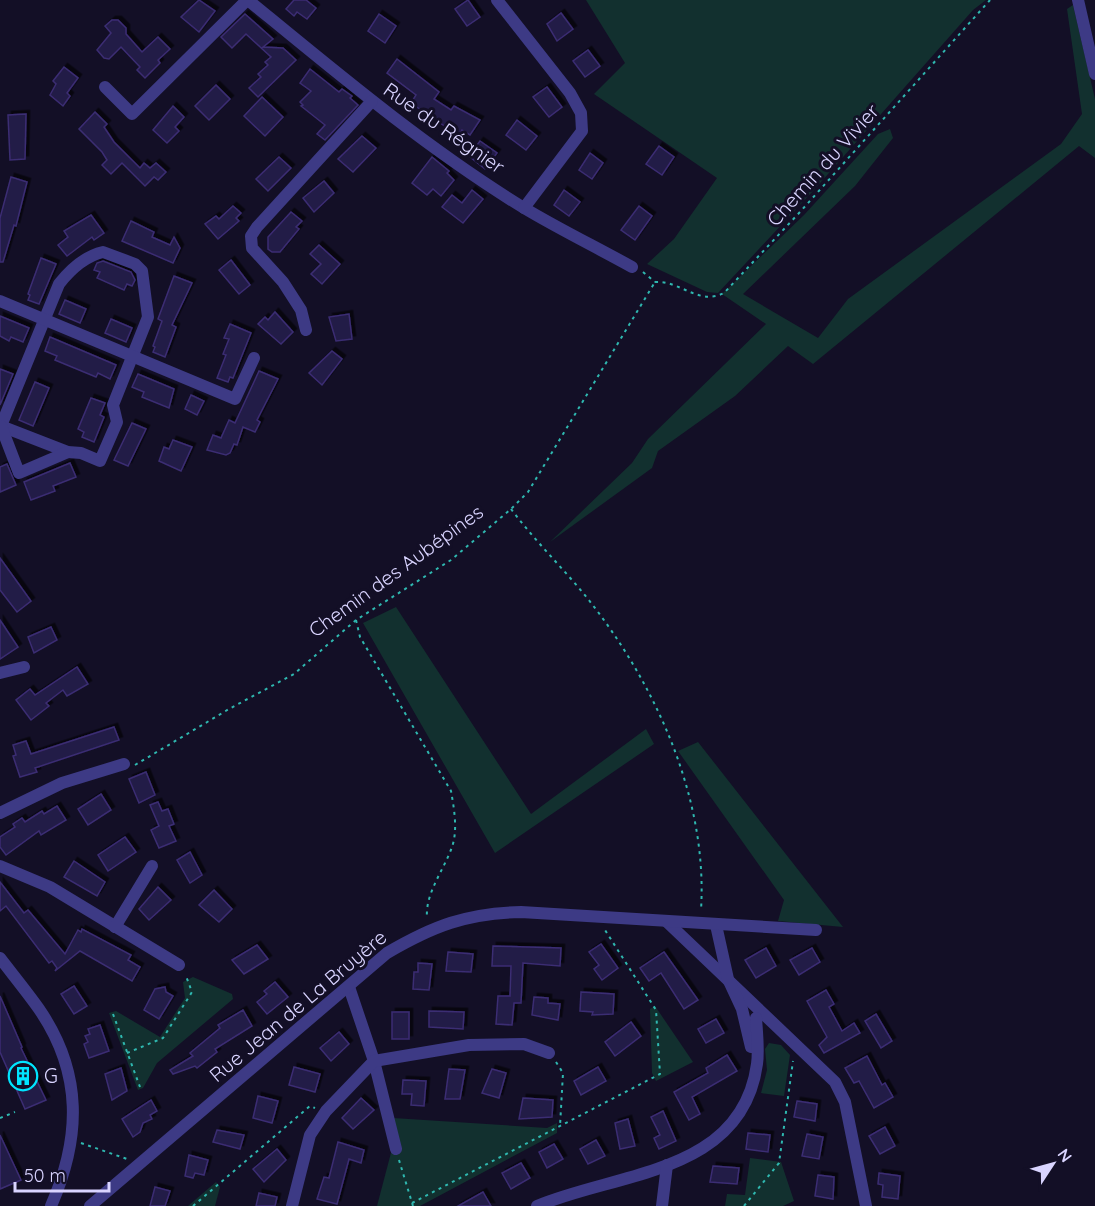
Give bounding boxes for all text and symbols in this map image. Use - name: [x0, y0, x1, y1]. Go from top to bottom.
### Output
- street label: Rue du Régnier: [379, 76, 510, 179]
- street label: Chemin du Vivier: [761, 98, 884, 231]
- street label: Chemin des Aubépines: [304, 499, 488, 642]
- street label: Rue Jean de La Bruyère: [204, 924, 391, 1087]
- building icon: G: [7, 1060, 39, 1092]
- place label: G: [44, 1063, 58, 1088]
- north arrow: [1023, 1134, 1083, 1194]
- text: N: [1054, 1145, 1077, 1166]
- scale bar: [15, 1155, 110, 1193]
- text: 50 m: [24, 1164, 66, 1187]

